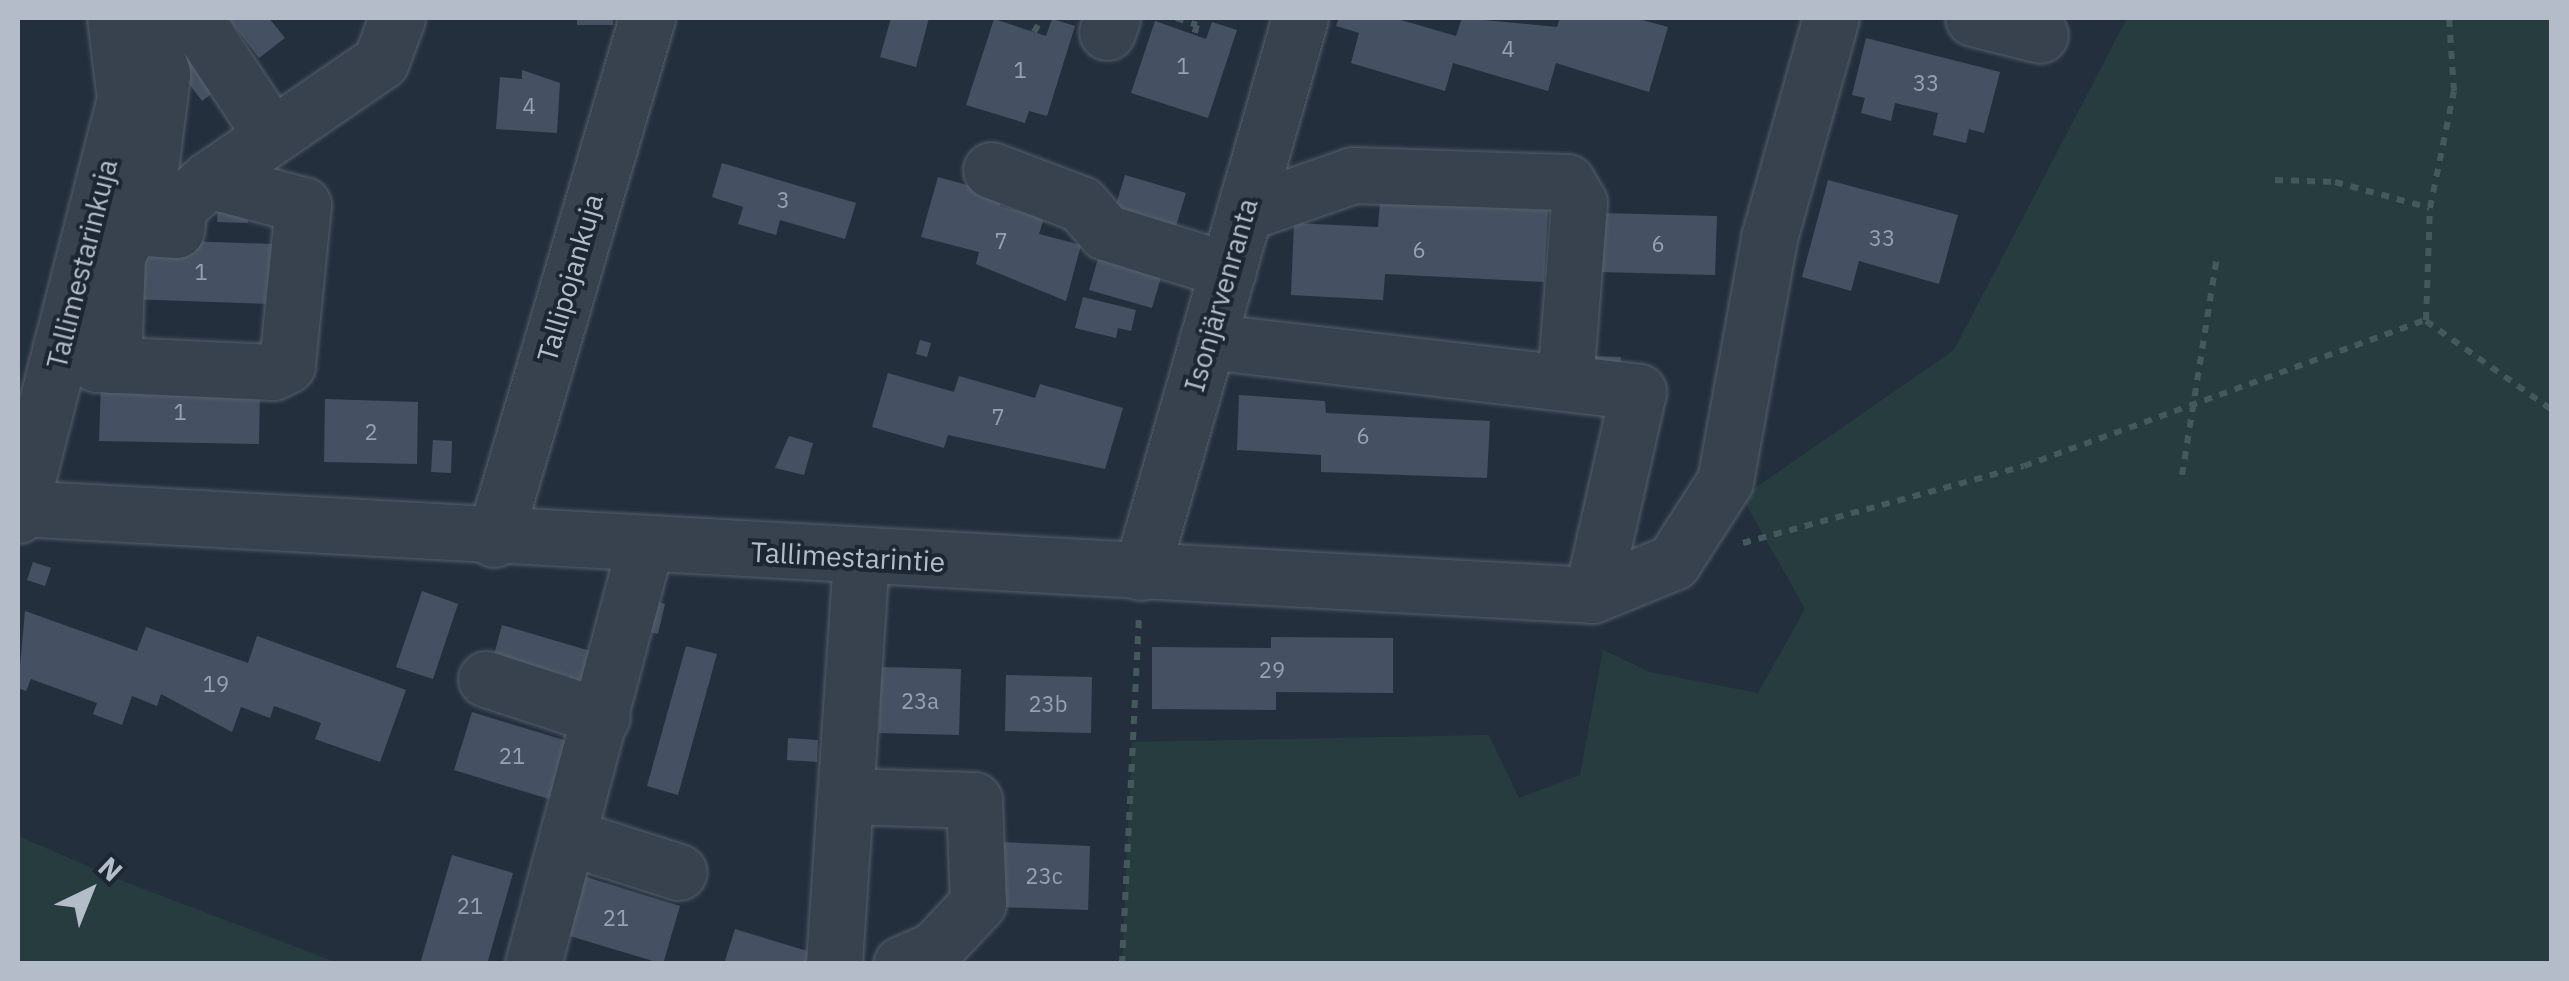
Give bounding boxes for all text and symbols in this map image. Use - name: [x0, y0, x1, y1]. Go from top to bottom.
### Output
- house number: 4: [1501, 36, 1515, 62]
- house number: 1: [1176, 53, 1190, 79]
- house number: 1: [1013, 57, 1027, 83]
- house number: 33: [1913, 70, 1939, 96]
- house number: 4: [522, 93, 536, 119]
- street label: Tallimestarinkuja: [40, 156, 124, 372]
- house number: 3: [776, 187, 790, 213]
- street label: Tallipojankuja: [530, 190, 610, 366]
- street label: Isonjärvenranta: [1177, 194, 1265, 396]
- house number: 33: [1869, 225, 1895, 251]
- house number: 7: [994, 228, 1008, 254]
- house number: 6: [1651, 231, 1665, 257]
- house number: 6: [1412, 237, 1426, 263]
- house number: 1: [194, 259, 208, 285]
- house number: 1: [173, 399, 187, 425]
- house number: 7: [991, 404, 1005, 430]
- house number: 2: [364, 419, 378, 445]
- house number: 6: [1356, 423, 1370, 449]
- street label: Tallimestarintie: [750, 535, 946, 579]
- house number: 29: [1259, 657, 1285, 683]
- house number: 19: [203, 671, 229, 697]
- house number: 23a: [901, 688, 939, 714]
- house number: 23b: [1028, 691, 1068, 717]
- house number: 21: [499, 743, 525, 769]
- north arrow: [40, 841, 140, 941]
- text: N: [91, 848, 131, 889]
- house number: 23c: [1025, 863, 1063, 889]
- house number: 21: [457, 893, 483, 919]
- house number: 21: [603, 905, 629, 931]

